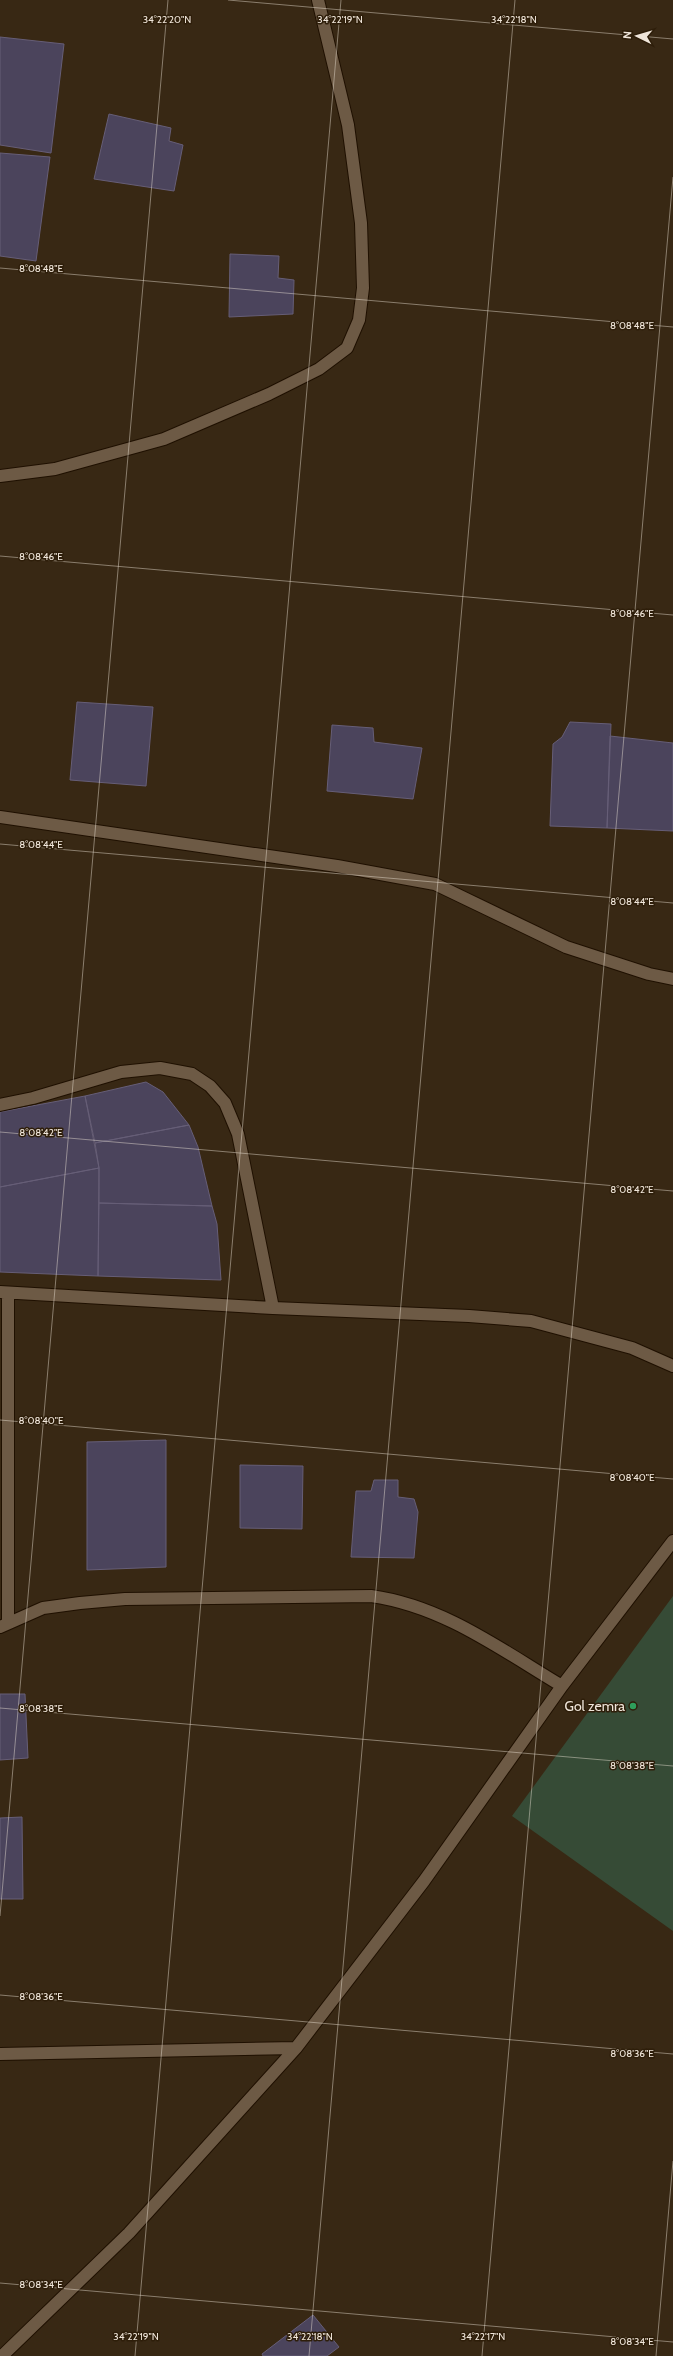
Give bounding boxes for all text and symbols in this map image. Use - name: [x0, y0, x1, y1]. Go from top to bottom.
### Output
- text: 34°22'20"N: [143, 13, 191, 26]
- text: 34°22'19"N: [317, 13, 363, 26]
- text: 34°22'18"N: [491, 13, 537, 26]
- north arrow: [617, 16, 657, 56]
- text: N: [620, 31, 634, 40]
- text: 8°08'48"E: [19, 262, 64, 275]
- text: 8°08'48"E: [610, 319, 655, 332]
- text: 8°08'46"E: [19, 550, 63, 563]
- text: 8°08'46"E: [610, 607, 654, 620]
- text: 8°08'44"E: [19, 838, 63, 851]
- text: 8°08'44"E: [610, 895, 654, 908]
- text: 8°08'42"E: [19, 1126, 63, 1139]
- text: 8°08'42"E: [610, 1183, 654, 1196]
- text: 8°08'40"E: [18, 1414, 64, 1427]
- text: 8°08'40"E: [609, 1471, 655, 1484]
- place label: Gol zemra: [565, 1697, 625, 1715]
- marker: Gol zemra: [628, 1701, 638, 1711]
- text: 8°08'38"E: [19, 1702, 63, 1715]
- text: 8°08'38"E: [610, 1759, 654, 1772]
- text: 8°08'36"E: [19, 1990, 63, 2003]
- text: 8°08'36"E: [610, 2047, 654, 2060]
- text: 8°08'34"E: [19, 2278, 63, 2291]
- text: 34°22'19"N: [113, 2330, 159, 2343]
- text: 34°22'18"N: [287, 2330, 333, 2343]
- text: 34°22'17"N: [461, 2330, 505, 2343]
- text: 8°08'34"E: [610, 2335, 654, 2348]

